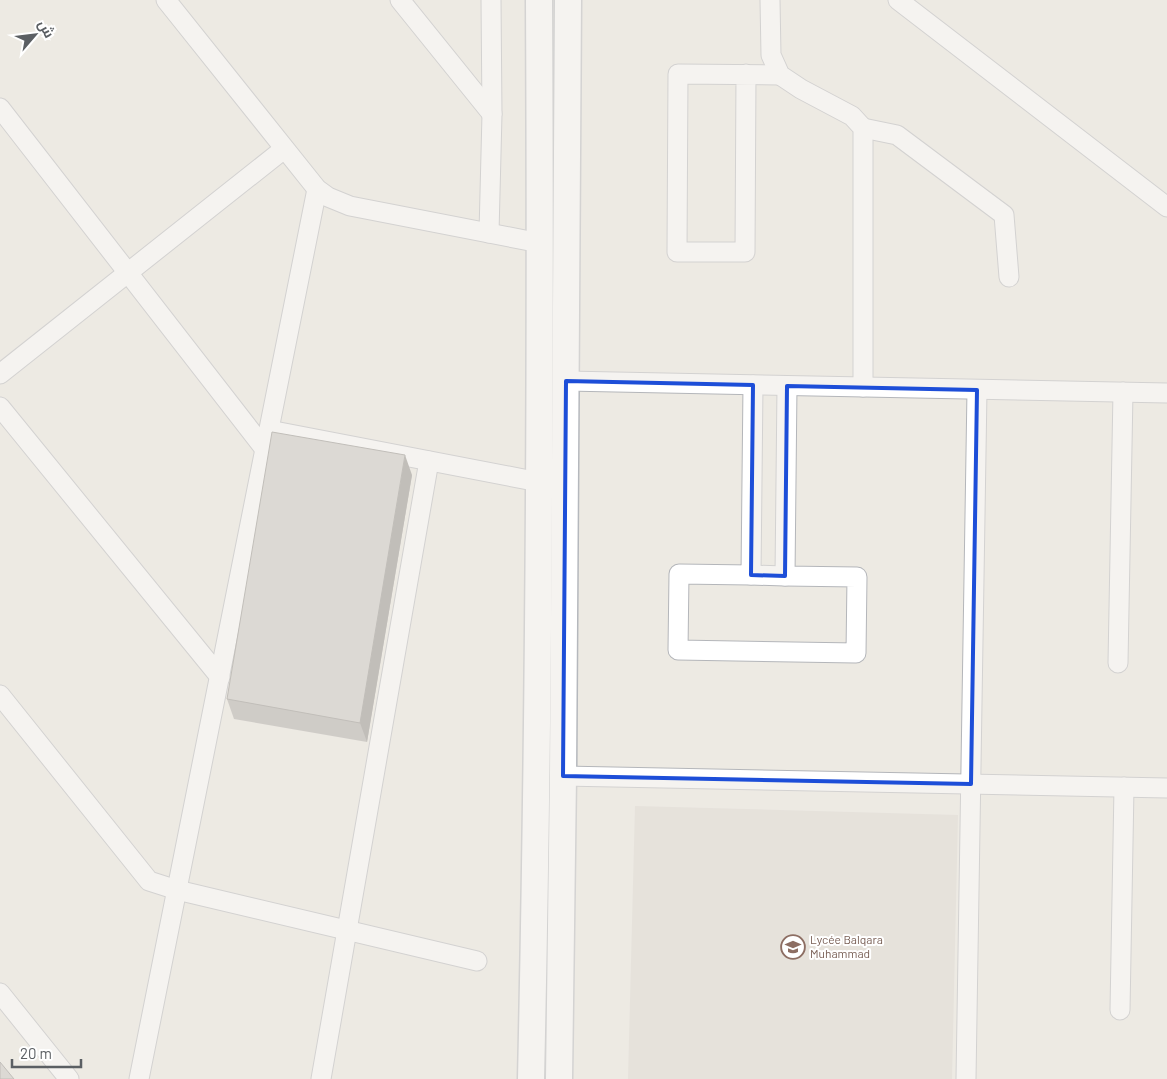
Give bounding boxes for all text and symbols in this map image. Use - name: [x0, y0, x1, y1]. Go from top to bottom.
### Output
- north arrow: [10, 10, 60, 60]
- text: ش: [34, 17, 59, 41]
- place label: Lycée Balqara Muhammad: [810, 932, 883, 960]
- school or university icon: Lycée Balqara Muhammad: [780, 934, 806, 960]
- scale bar: [12, 1036, 81, 1068]
- text: 20 m: [20, 1044, 52, 1062]

